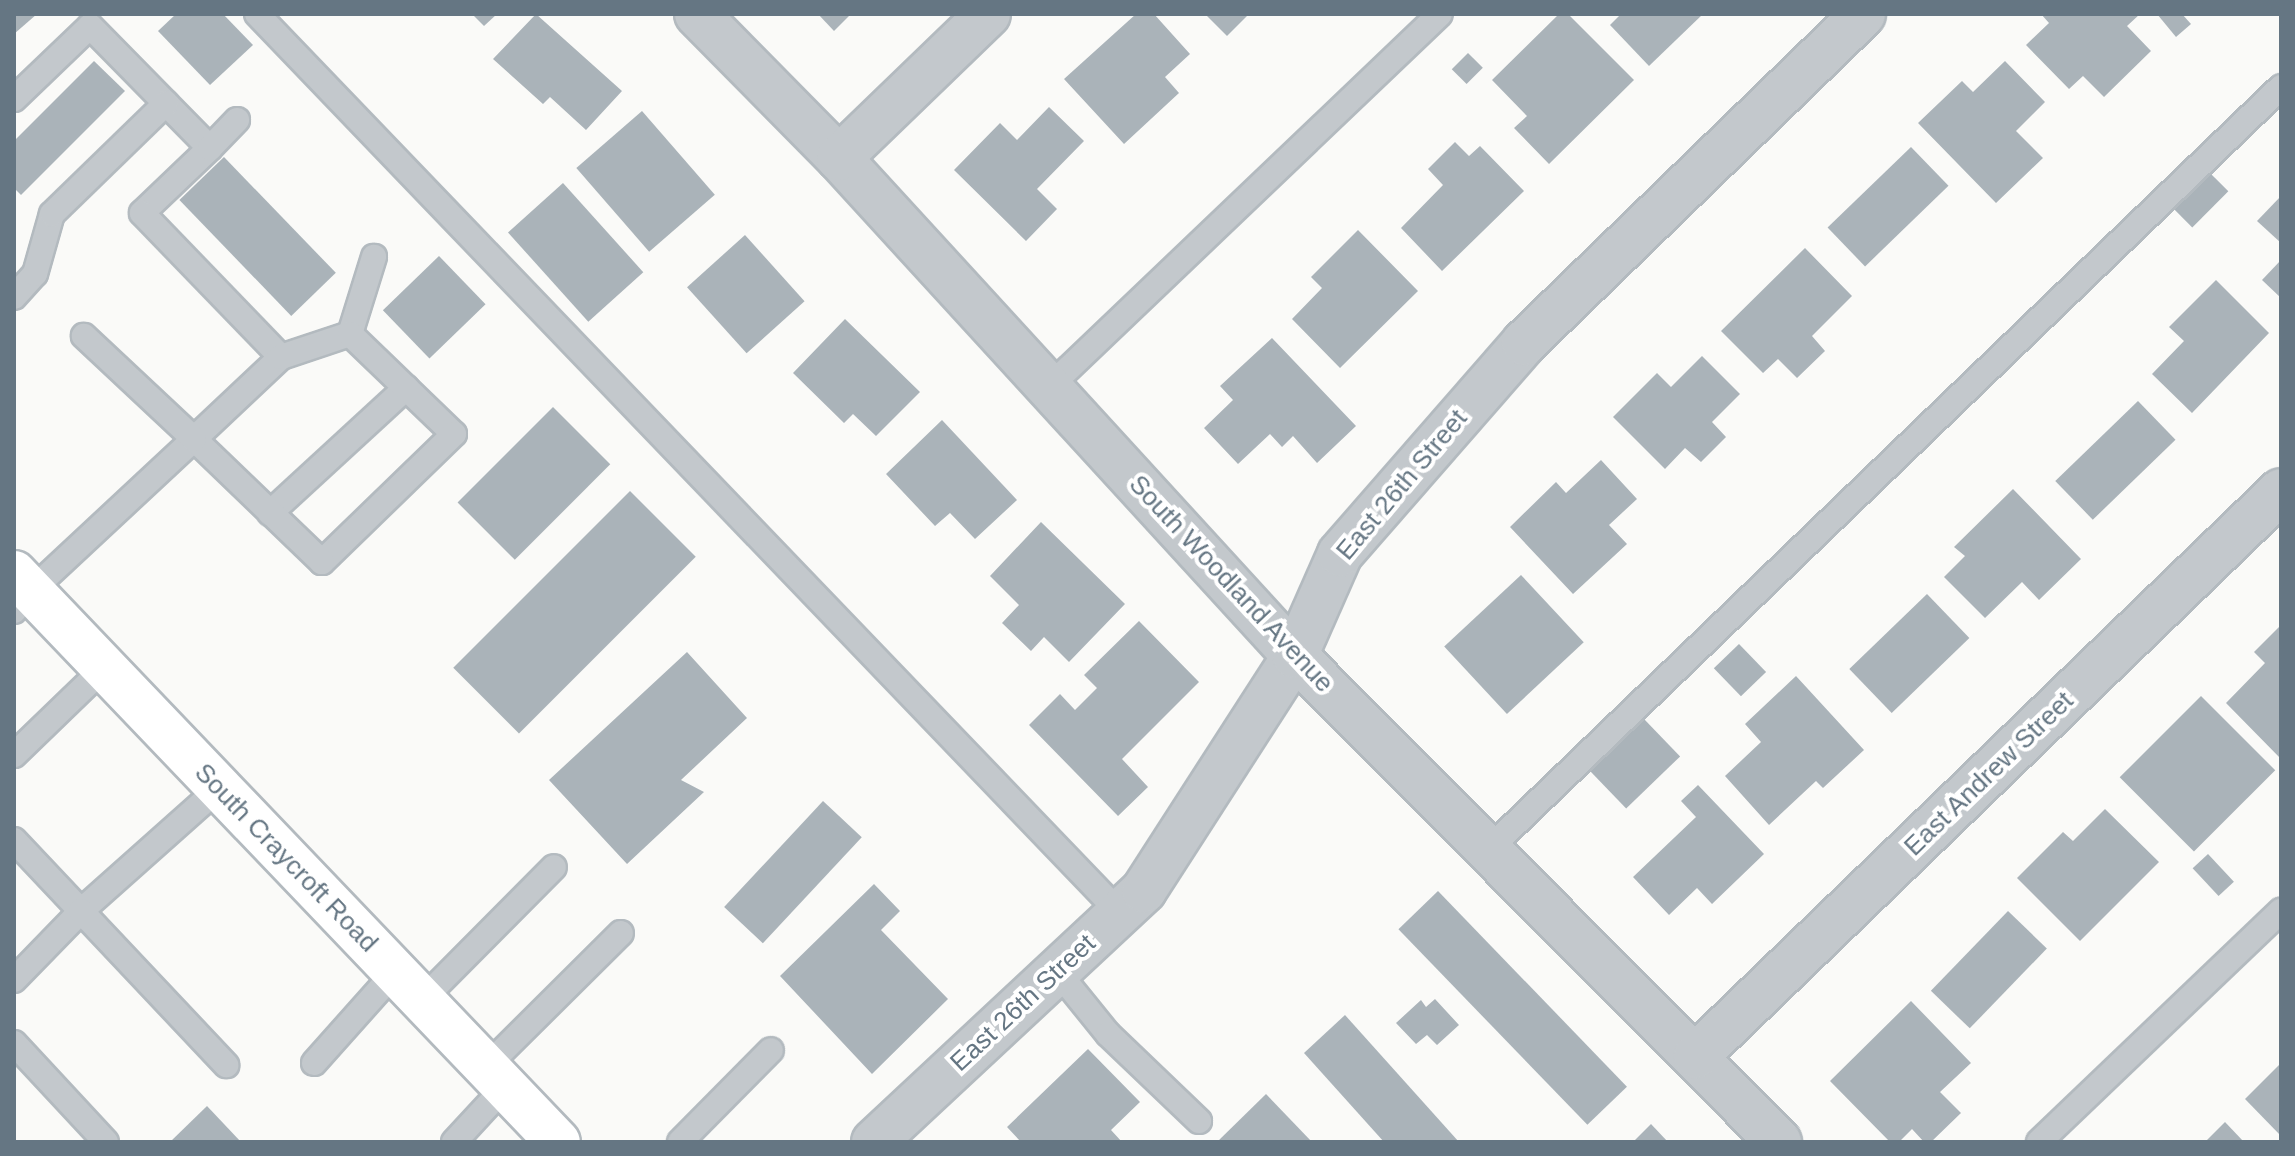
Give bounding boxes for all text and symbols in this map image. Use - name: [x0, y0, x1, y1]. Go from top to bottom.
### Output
- street label: East 26th Street: [1330, 404, 1474, 566]
- street label: South Woodland Avenue: [1122, 469, 1340, 699]
- street label: East Andrew Street: [1898, 685, 2080, 863]
- street label: South Craycroft Road: [188, 757, 384, 959]
- street label: East 26th Street: [944, 928, 1102, 1078]

